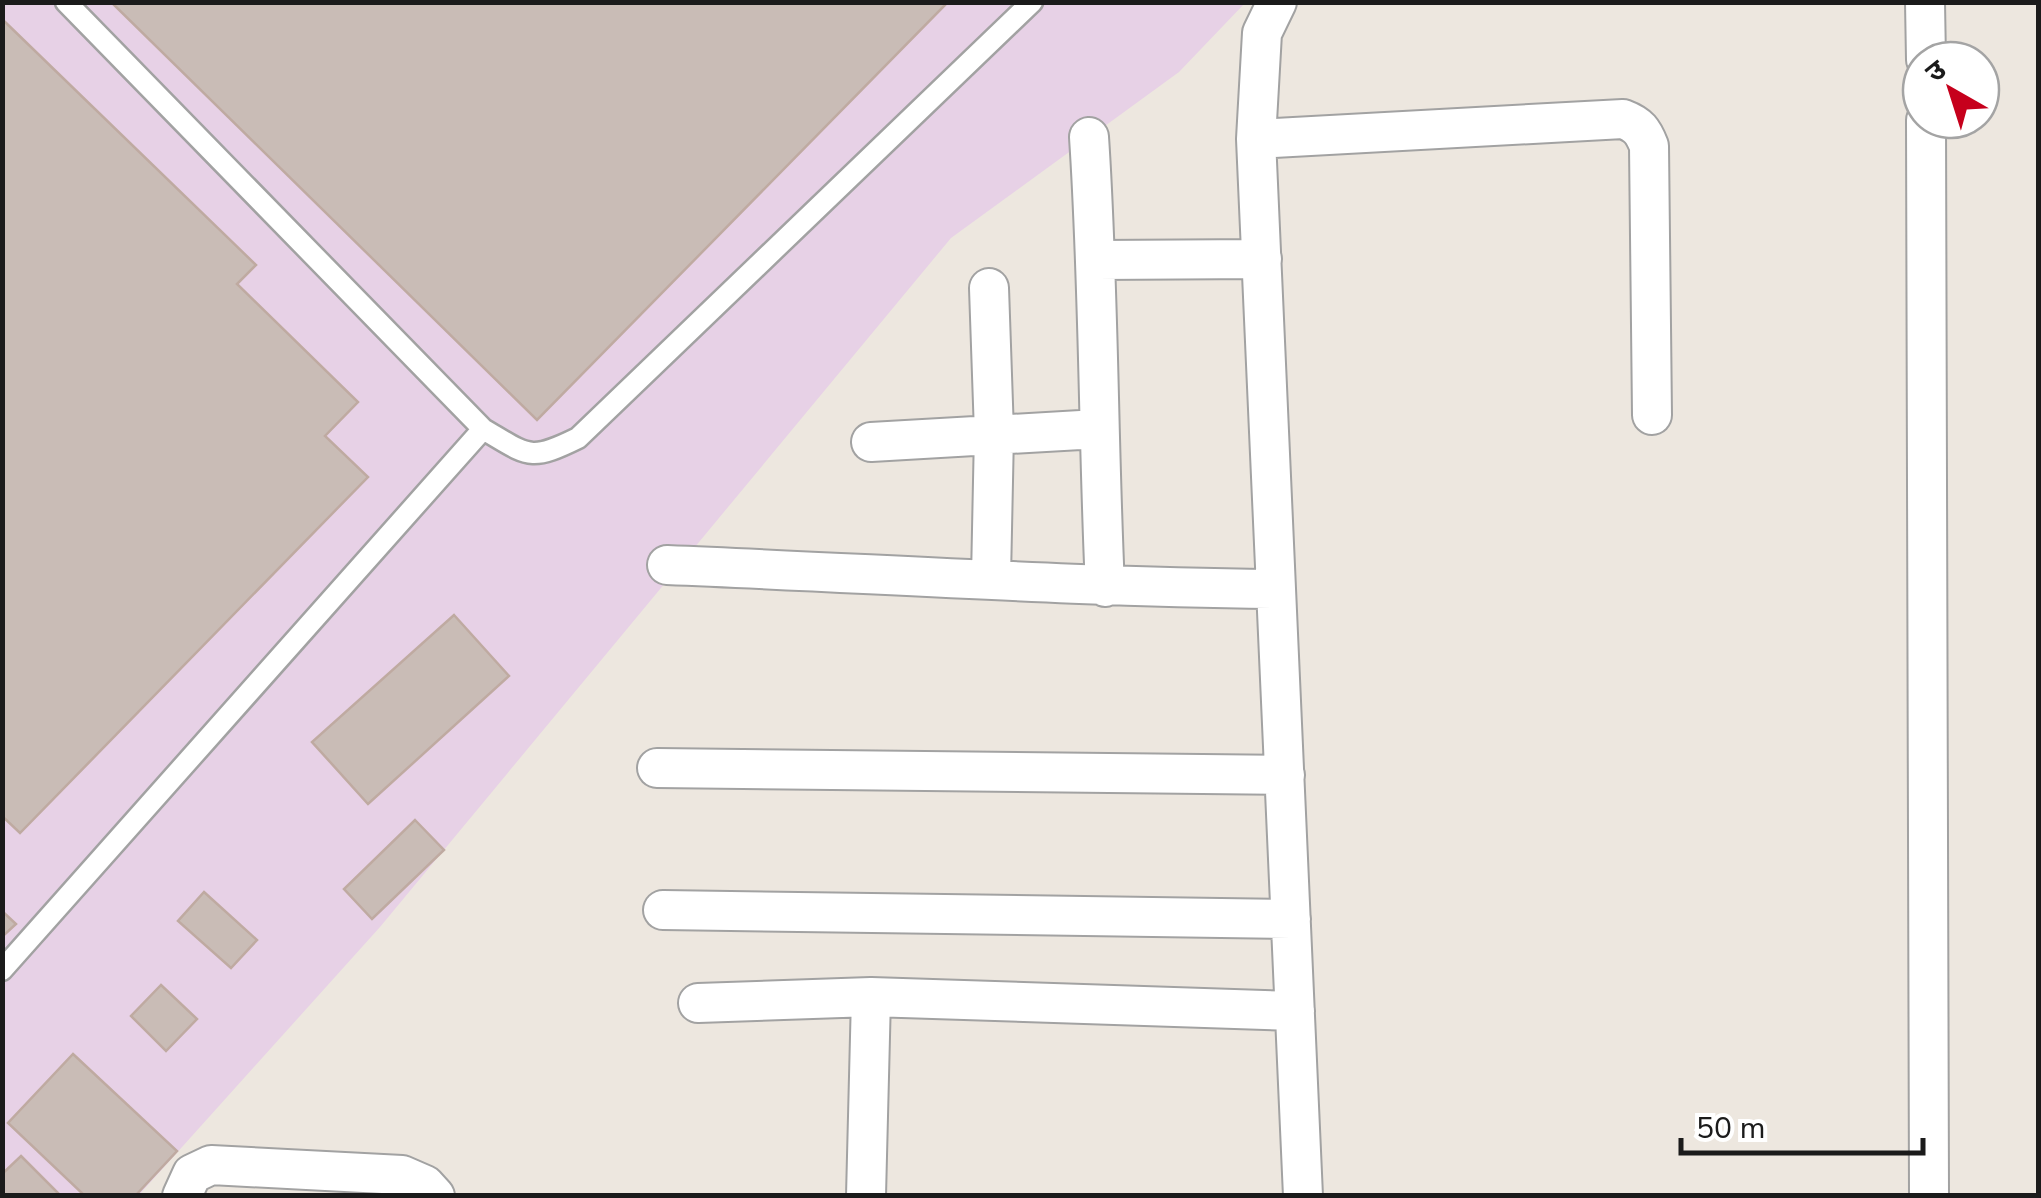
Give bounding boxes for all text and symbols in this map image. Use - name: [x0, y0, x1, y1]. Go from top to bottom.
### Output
- north arrow: [1901, 40, 2001, 140]
- text: उ: [1918, 51, 1955, 91]
- scale bar: [1681, 1093, 1924, 1155]
- text: 50 m: [1696, 1108, 1765, 1149]

